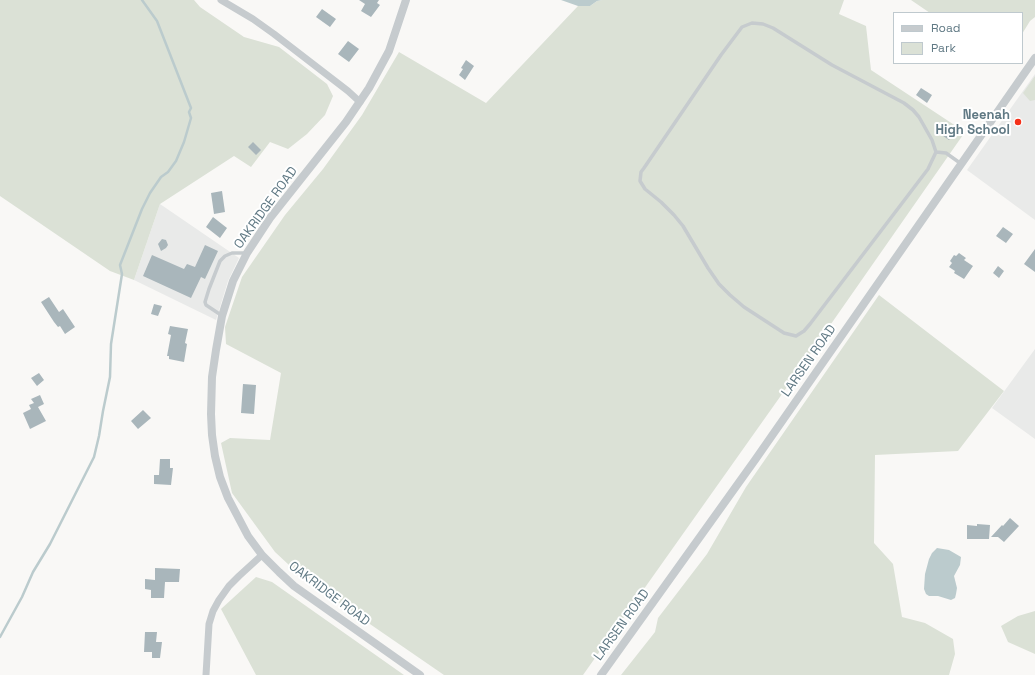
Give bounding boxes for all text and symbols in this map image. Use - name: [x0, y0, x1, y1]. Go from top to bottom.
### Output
- legend: [893, 12, 1023, 64]
- text: Road: [931, 20, 960, 36]
- text: Park: [931, 40, 956, 56]
- place label: Neenah High School: [936, 107, 1010, 138]
- marker: Neenah High School: [1013, 117, 1023, 127]
- street label: OAKRIDGE ROAD: [231, 164, 301, 252]
- street label: LARSEN ROAD: [778, 322, 840, 400]
- street label: OAKRIDGE ROAD: [285, 558, 373, 630]
- street label: LARSEN ROAD: [591, 586, 653, 664]

